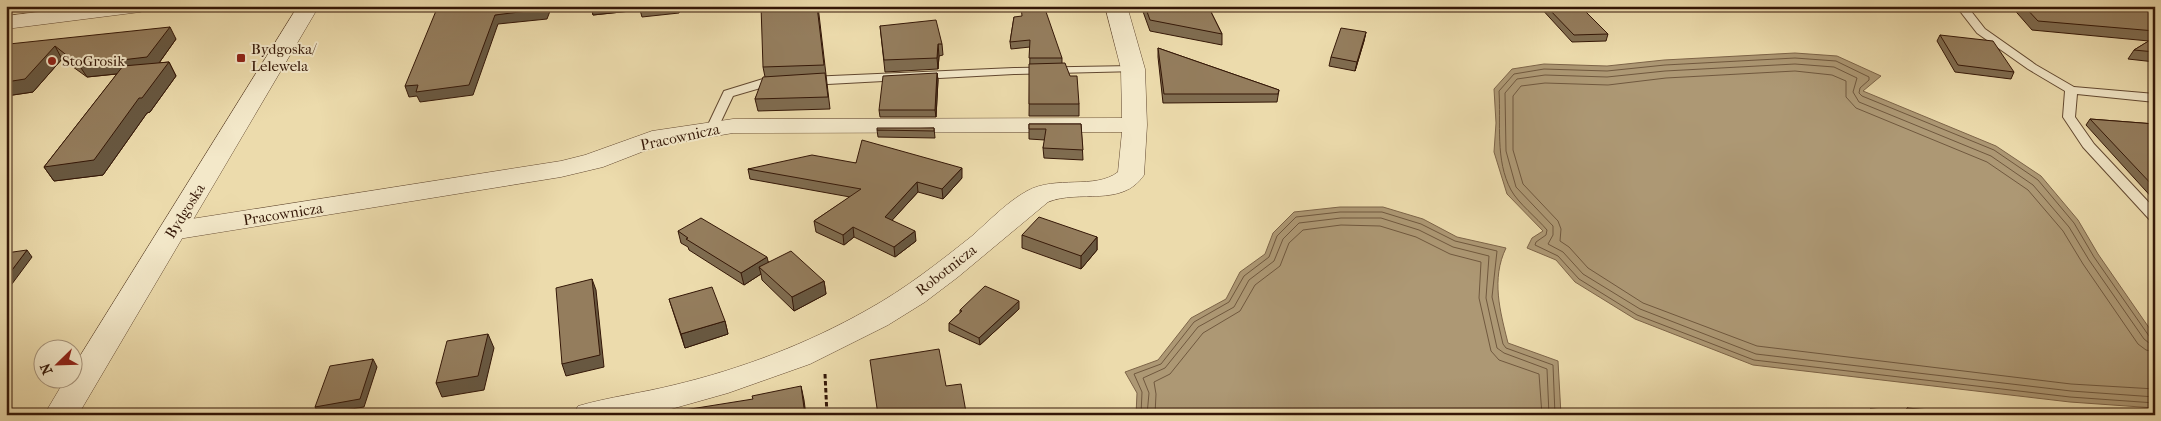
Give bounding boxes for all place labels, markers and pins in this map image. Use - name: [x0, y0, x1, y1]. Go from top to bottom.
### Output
- place label: Bydgoska/ Lelewela: [251, 40, 317, 75]
- place label: StoGrosik: [62, 52, 125, 70]
- marker: Bydgoska/ Lelewela: [235, 52, 247, 64]
- marker: StoGrosik: [46, 55, 58, 67]

